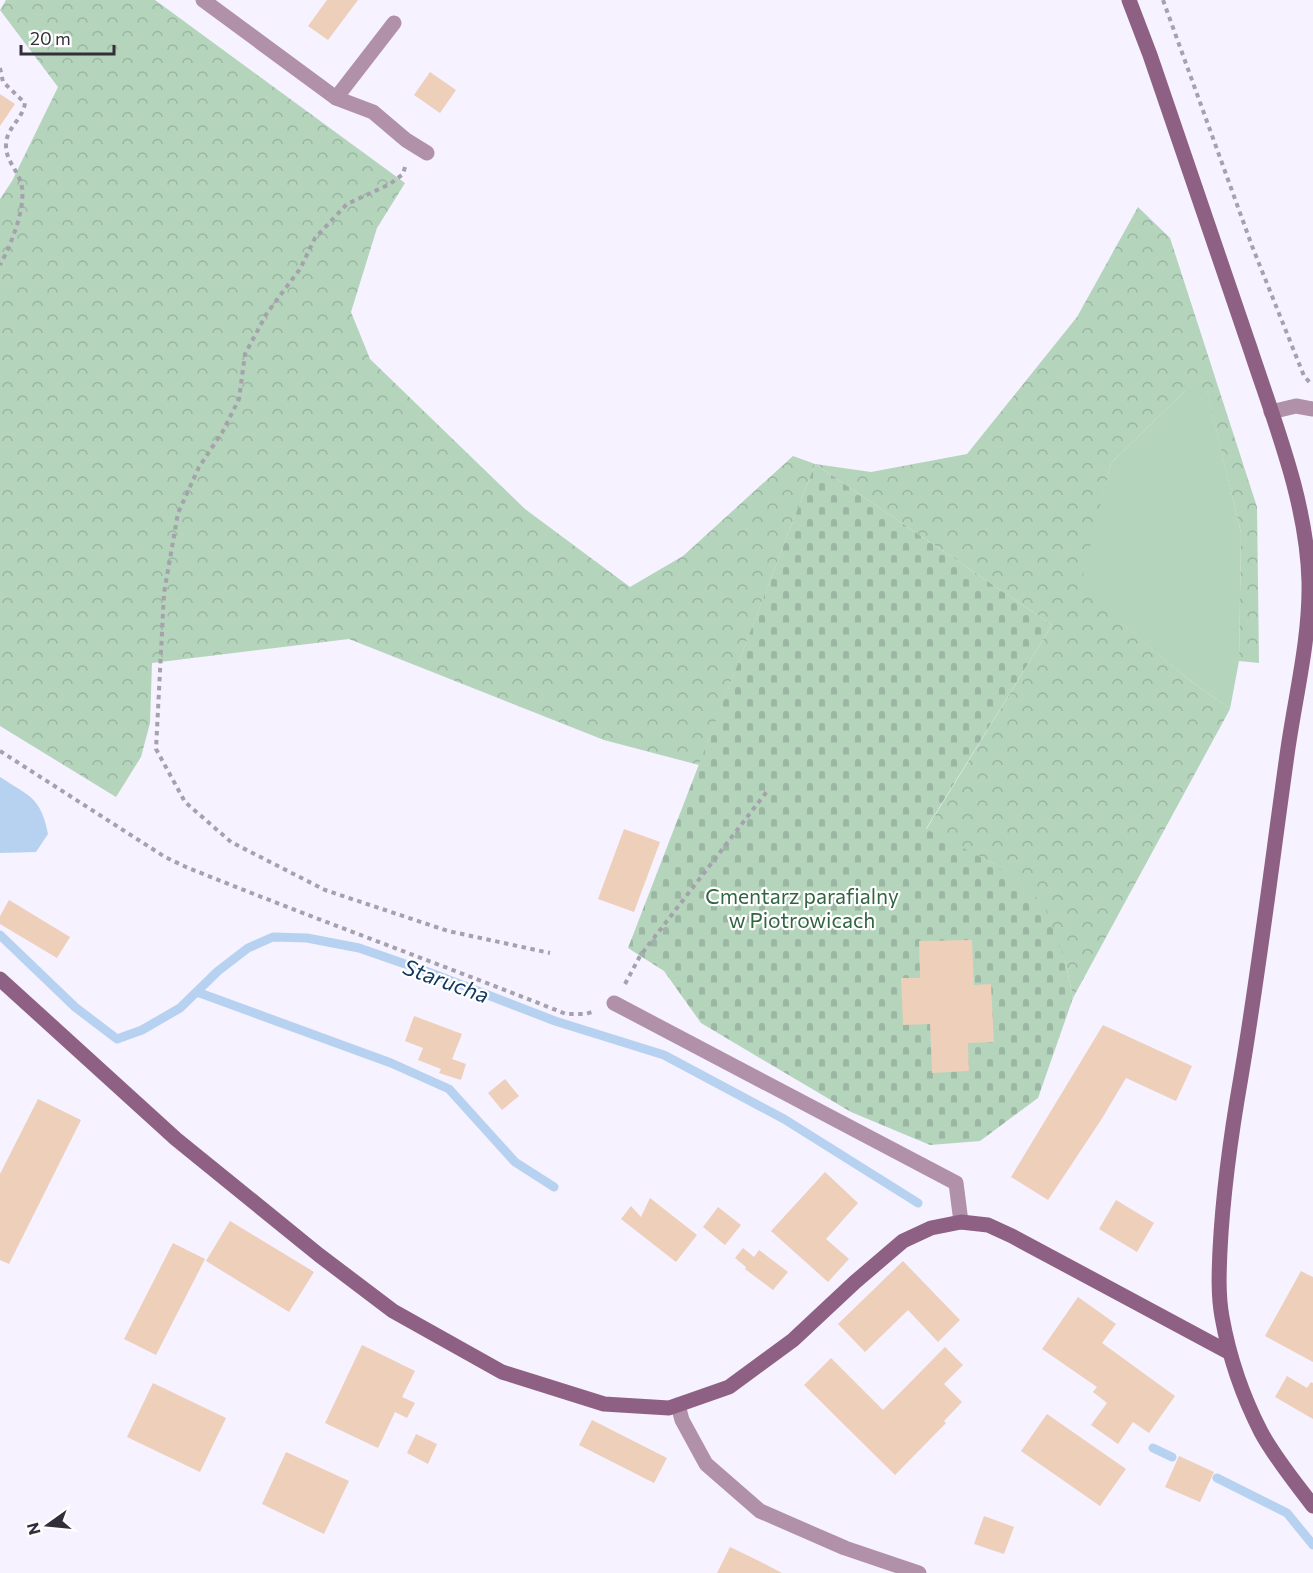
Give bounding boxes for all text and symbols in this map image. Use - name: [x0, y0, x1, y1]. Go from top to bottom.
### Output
- scale bar: [21, 18, 114, 56]
- text: 20 m: [30, 27, 71, 49]
- park label: Cmentarz parafialny w Piotrowicach: [705, 883, 899, 932]
- water label: Starucha: [400, 953, 493, 1008]
- north arrow: [18, 1495, 78, 1555]
- text: N: [22, 1521, 44, 1537]

